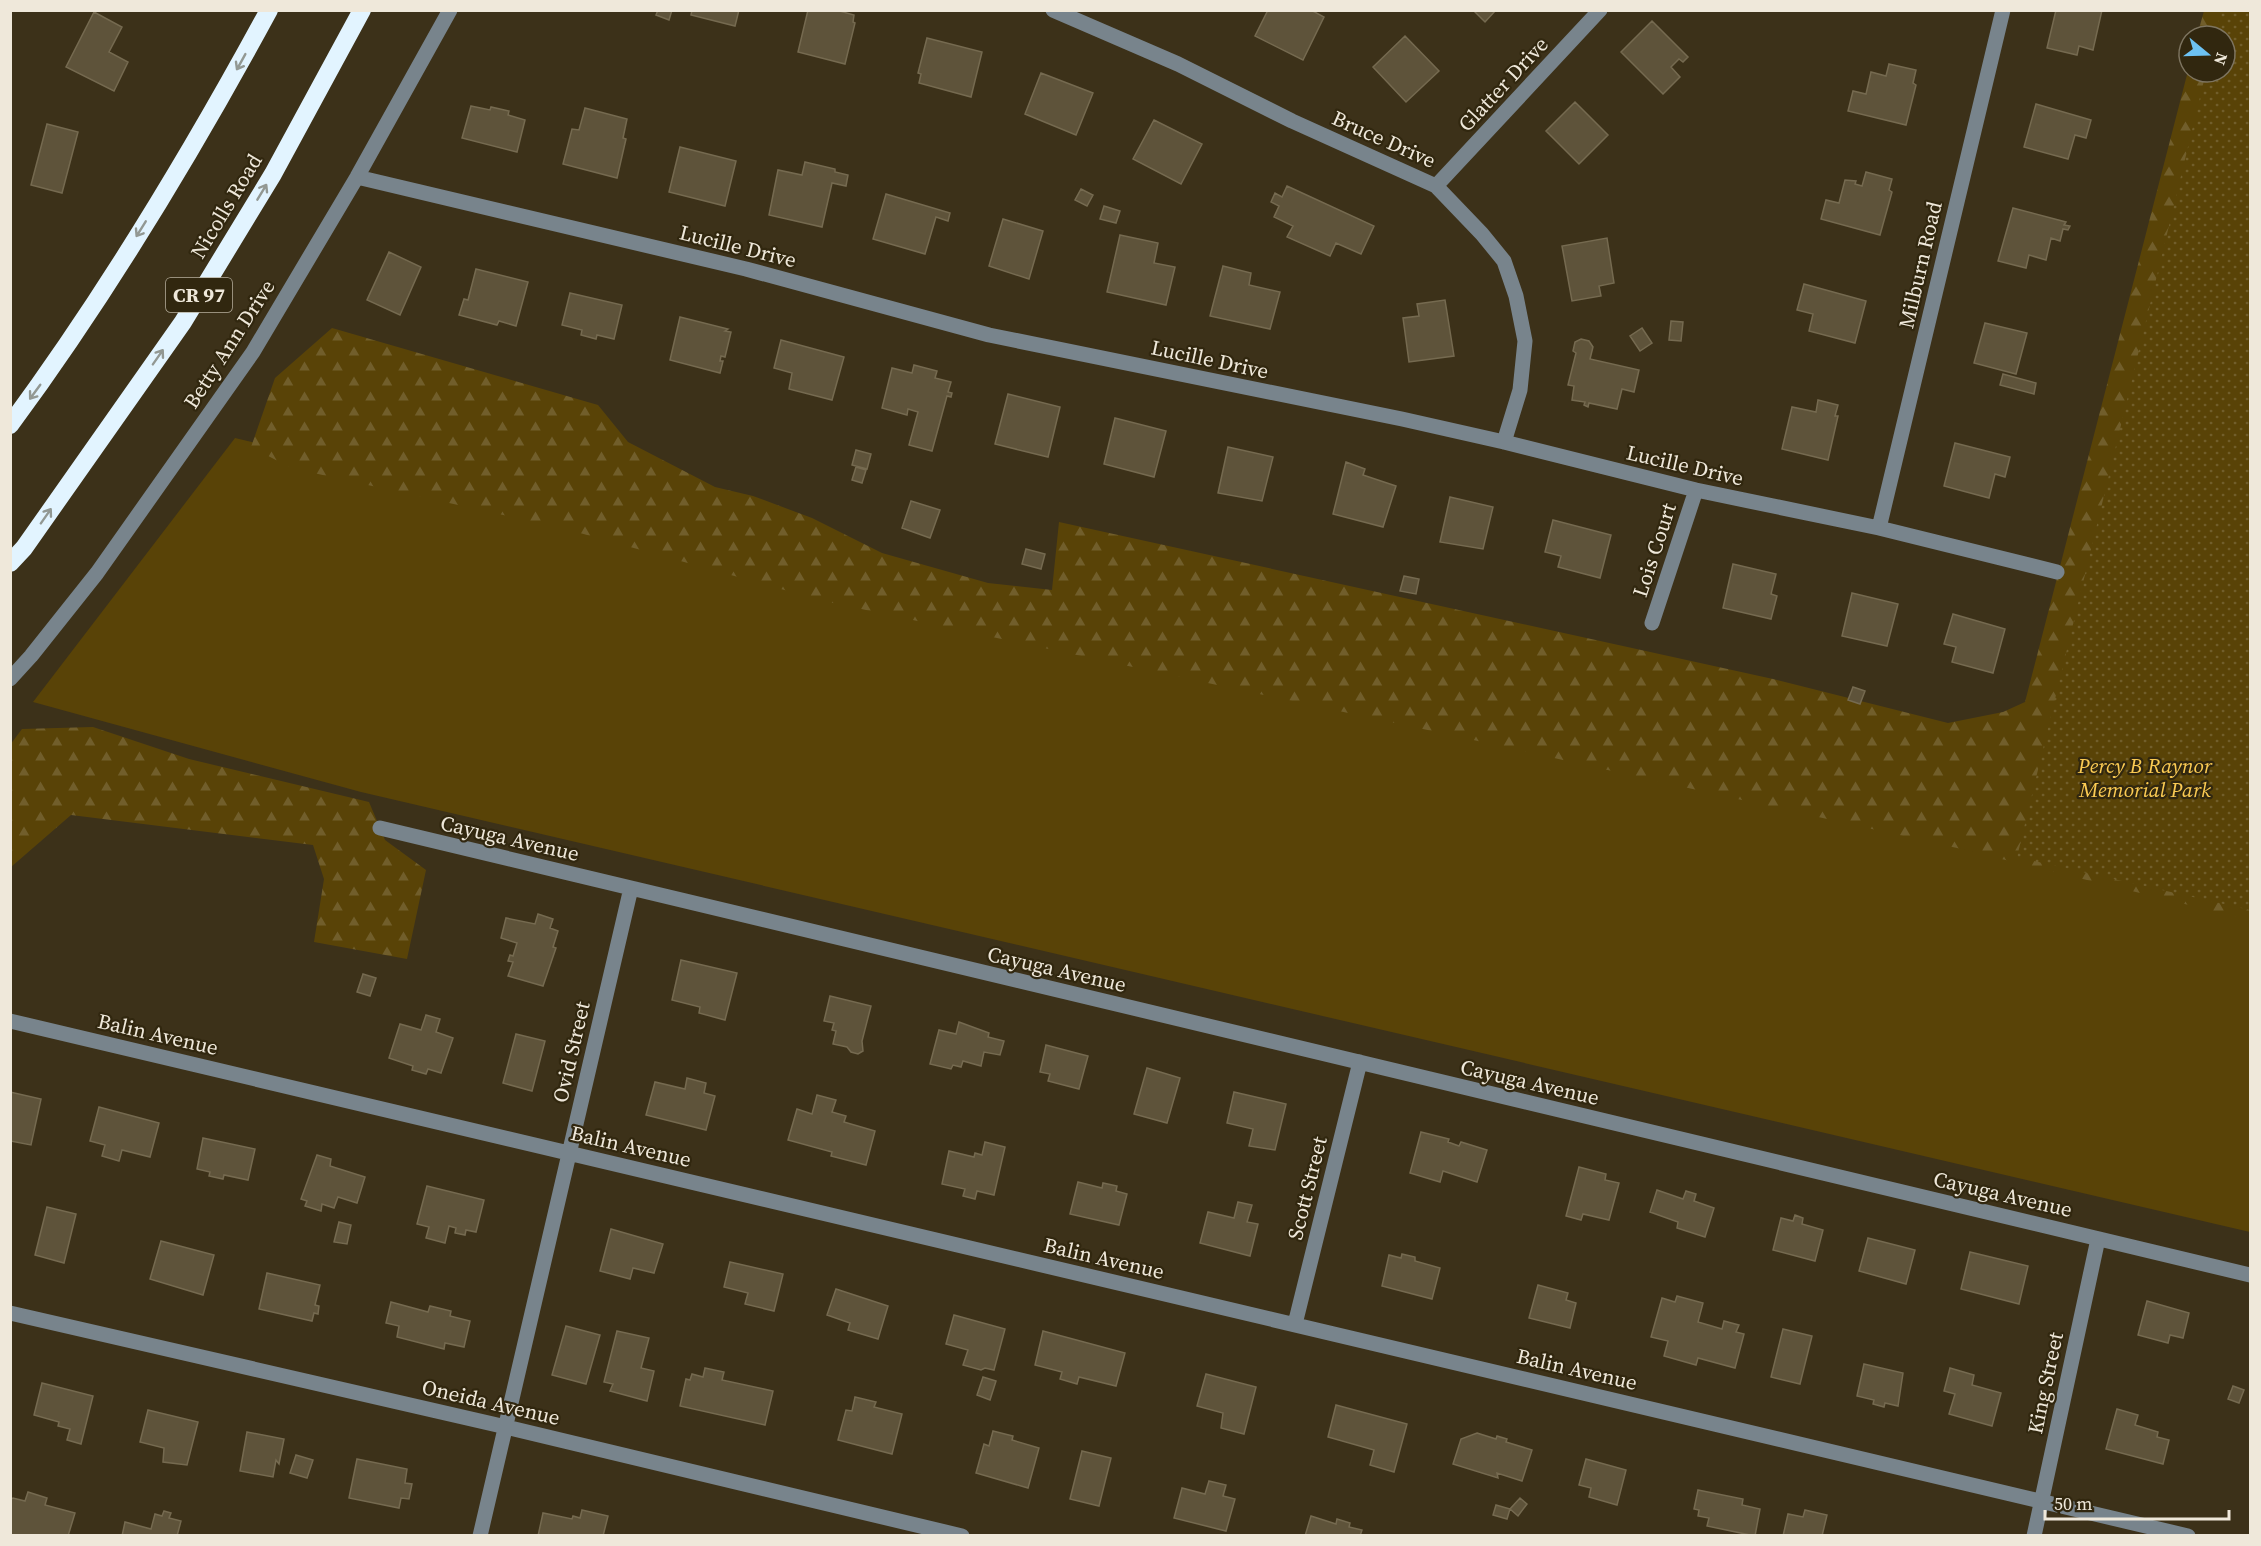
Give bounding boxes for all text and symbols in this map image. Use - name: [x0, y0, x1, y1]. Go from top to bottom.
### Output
- north arrow: [2177, 24, 2237, 84]
- street label: Glatter Drive: [1451, 30, 1555, 138]
- text: N: [2209, 50, 2233, 68]
- one-way arrow: [235, 53, 247, 70]
- street label: Bruce Drive: [1328, 103, 1440, 175]
- street label: Nicolls Road: [183, 148, 269, 264]
- one-way arrow: [256, 184, 268, 201]
- street label: Milburn Road: [1891, 198, 1949, 331]
- street label: Lucille Drive: [677, 217, 799, 275]
- one-way arrow: [134, 220, 146, 237]
- street label: Betty Ann Drive: [176, 274, 282, 414]
- road number: CR 97: [166, 278, 232, 312]
- street label: Lucille Drive: [1149, 332, 1271, 386]
- one-way arrow: [152, 349, 164, 366]
- one-way arrow: [28, 384, 41, 400]
- street label: Lucille Drive: [1624, 437, 1746, 493]
- street label: Lois Court: [1625, 499, 1683, 601]
- one-way arrow: [40, 509, 52, 525]
- park label: Percy B Raynor Memorial Park: [2077, 751, 2213, 804]
- street label: Cayuga Avenue: [438, 808, 582, 868]
- street label: Cayuga Avenue: [985, 939, 1129, 999]
- street label: Ovid Street: [545, 998, 597, 1105]
- street label: Balin Avenue: [95, 1006, 221, 1062]
- street label: Cayuga Avenue: [1458, 1052, 1602, 1112]
- street label: Balin Avenue: [568, 1118, 694, 1174]
- street label: Scott Street: [1280, 1133, 1334, 1243]
- street label: Cayuga Avenue: [1931, 1164, 2075, 1224]
- street label: Balin Avenue: [1041, 1230, 1167, 1286]
- street label: King Street: [2020, 1329, 2070, 1436]
- street label: Balin Avenue: [1514, 1341, 1640, 1397]
- street label: Oneida Avenue: [419, 1372, 563, 1432]
- scale bar: [2045, 1483, 2230, 1521]
- text: 50 m: [2054, 1491, 2092, 1516]

